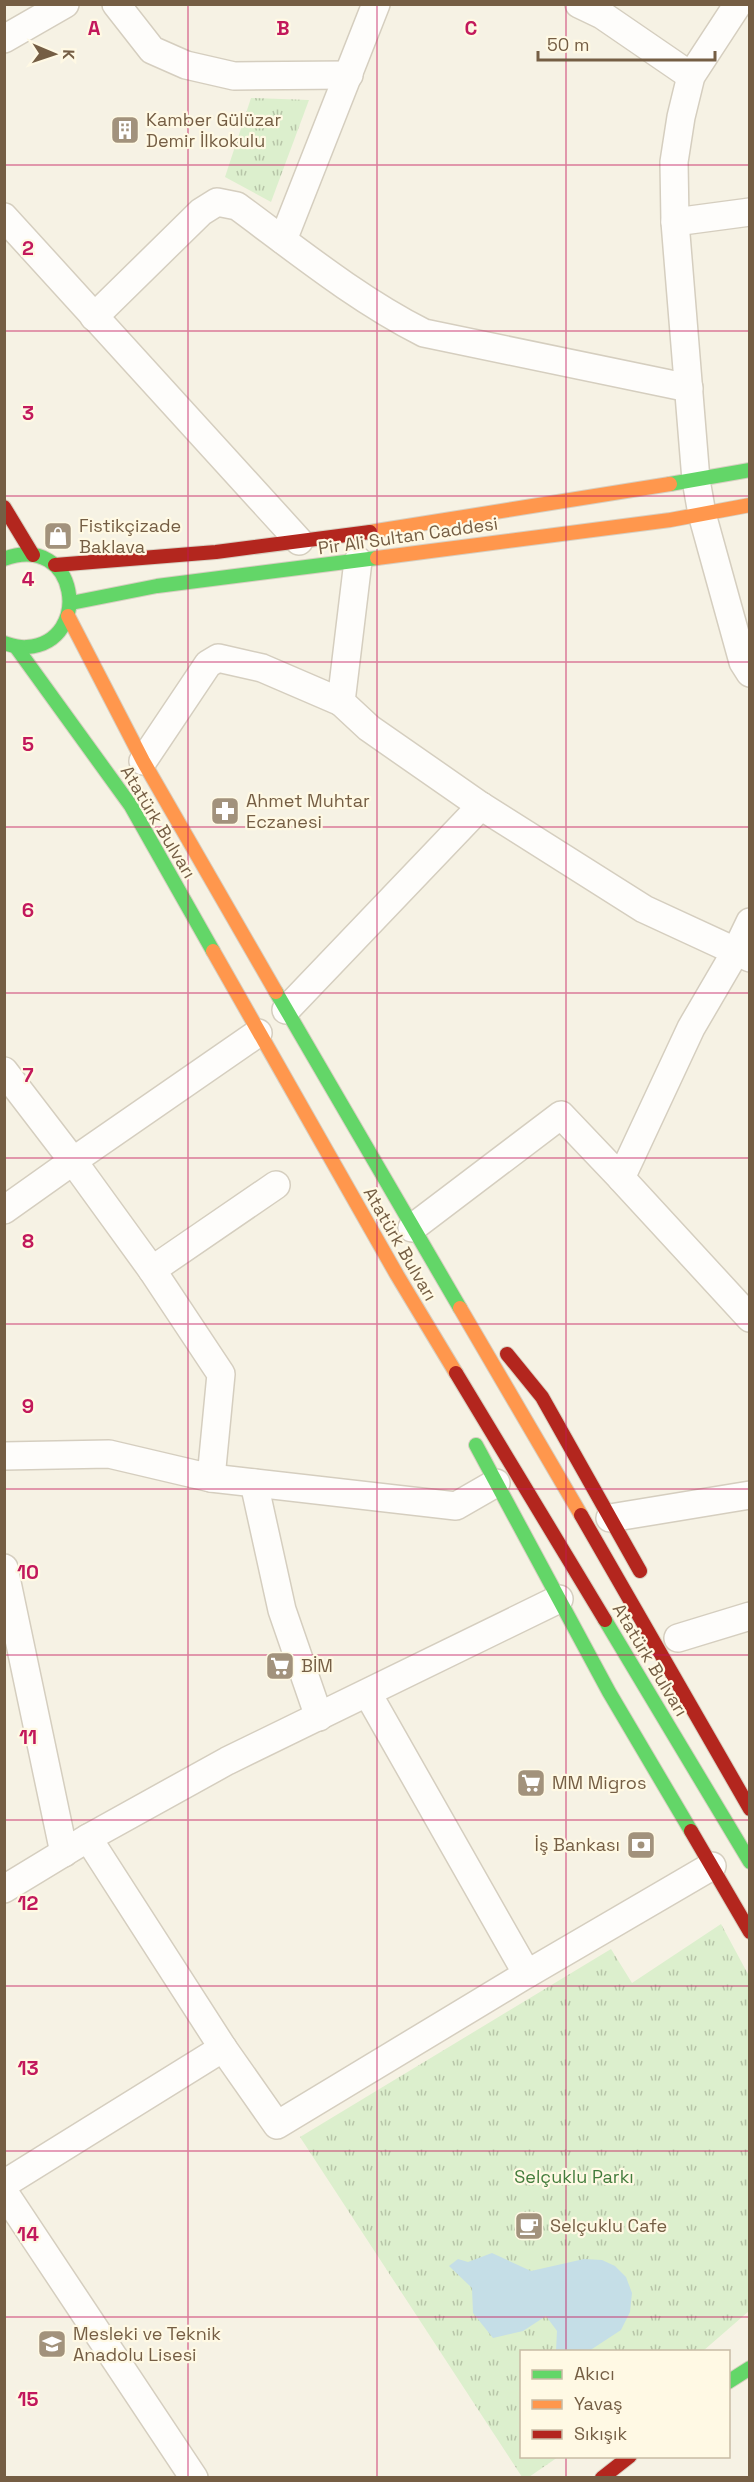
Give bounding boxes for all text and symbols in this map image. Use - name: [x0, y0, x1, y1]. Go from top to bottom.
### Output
- text: A: [88, 15, 101, 41]
- text: B: [276, 15, 290, 41]
- text: C: [465, 15, 478, 41]
- north arrow: [24, 24, 84, 84]
- scale bar: [538, 24, 715, 62]
- text: 50 m: [547, 33, 589, 56]
- text: K: [58, 49, 79, 60]
- place label: Kamber Gülüzar Demir İlkokulu: [146, 108, 281, 152]
- building icon: Kamber Gülüzar Demir İlkokulu: [109, 114, 141, 146]
- text: 2: [22, 235, 34, 261]
- text: 3: [22, 400, 34, 426]
- street label: Pir Ali Sultan Caddesi: [317, 512, 499, 560]
- place label: Fistikçizade Baklava: [79, 514, 181, 558]
- shop icon: Fistikçizade Baklava: [42, 520, 74, 552]
- text: 4: [22, 566, 35, 592]
- text: 5: [22, 731, 34, 757]
- street label: Atatürk Bulvarı: [116, 761, 201, 882]
- place label: Ahmet Muhtar Eczanesi: [246, 789, 370, 833]
- pharmacy icon: Ahmet Muhtar Eczanesi: [209, 795, 241, 827]
- text: 6: [22, 897, 34, 923]
- text: 7: [22, 1062, 34, 1088]
- street label: Atatürk Bulvarı: [359, 1183, 442, 1305]
- text: 8: [22, 1228, 34, 1254]
- text: 9: [22, 1393, 34, 1419]
- text: 10: [17, 1559, 39, 1585]
- street label: Atatürk Bulvarı: [608, 1599, 693, 1720]
- supermarket icon: BİM: [264, 1650, 296, 1682]
- place label: BİM: [301, 1654, 333, 1677]
- text: 11: [19, 1724, 37, 1750]
- supermarket icon: MM Migros: [515, 1767, 547, 1799]
- place label: MM Migros: [552, 1771, 646, 1794]
- bank icon: İş Bankası: [625, 1829, 657, 1861]
- place label: İş Bankası: [535, 1833, 620, 1856]
- text: 12: [18, 1890, 39, 1916]
- text: 13: [17, 2055, 39, 2081]
- park label: Selçuklu Parkı: [514, 2165, 634, 2188]
- cafe icon: Selçuklu Cafe: [513, 2210, 545, 2242]
- place label: Selçuklu Cafe: [550, 2214, 667, 2237]
- text: 14: [17, 2221, 39, 2247]
- place label: Mesleki ve Teknik Anadolu Lisesi: [73, 2322, 221, 2366]
- school or university icon: Mesleki ve Teknik Anadolu Lisesi: [36, 2328, 68, 2360]
- legend: [520, 2350, 730, 2458]
- text: Akıcı: [574, 2362, 615, 2385]
- text: 15: [17, 2386, 39, 2412]
- text: Yavaş: [574, 2392, 623, 2415]
- text: Sıkışık: [574, 2422, 627, 2445]

